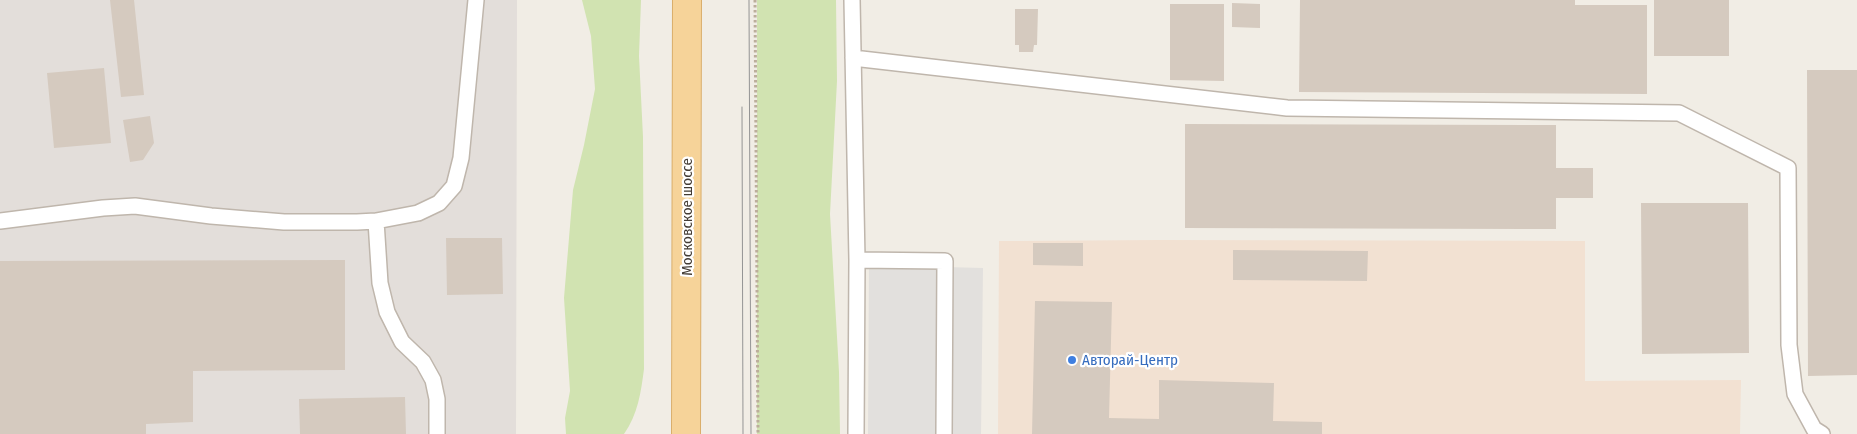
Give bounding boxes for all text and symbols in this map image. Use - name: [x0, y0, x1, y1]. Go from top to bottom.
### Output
- street label: Московское шоссе: [678, 158, 696, 276]
- place label: Авторай-Центр: [1082, 351, 1178, 369]
- marker: Авторай-Центр: [1066, 354, 1078, 366]

